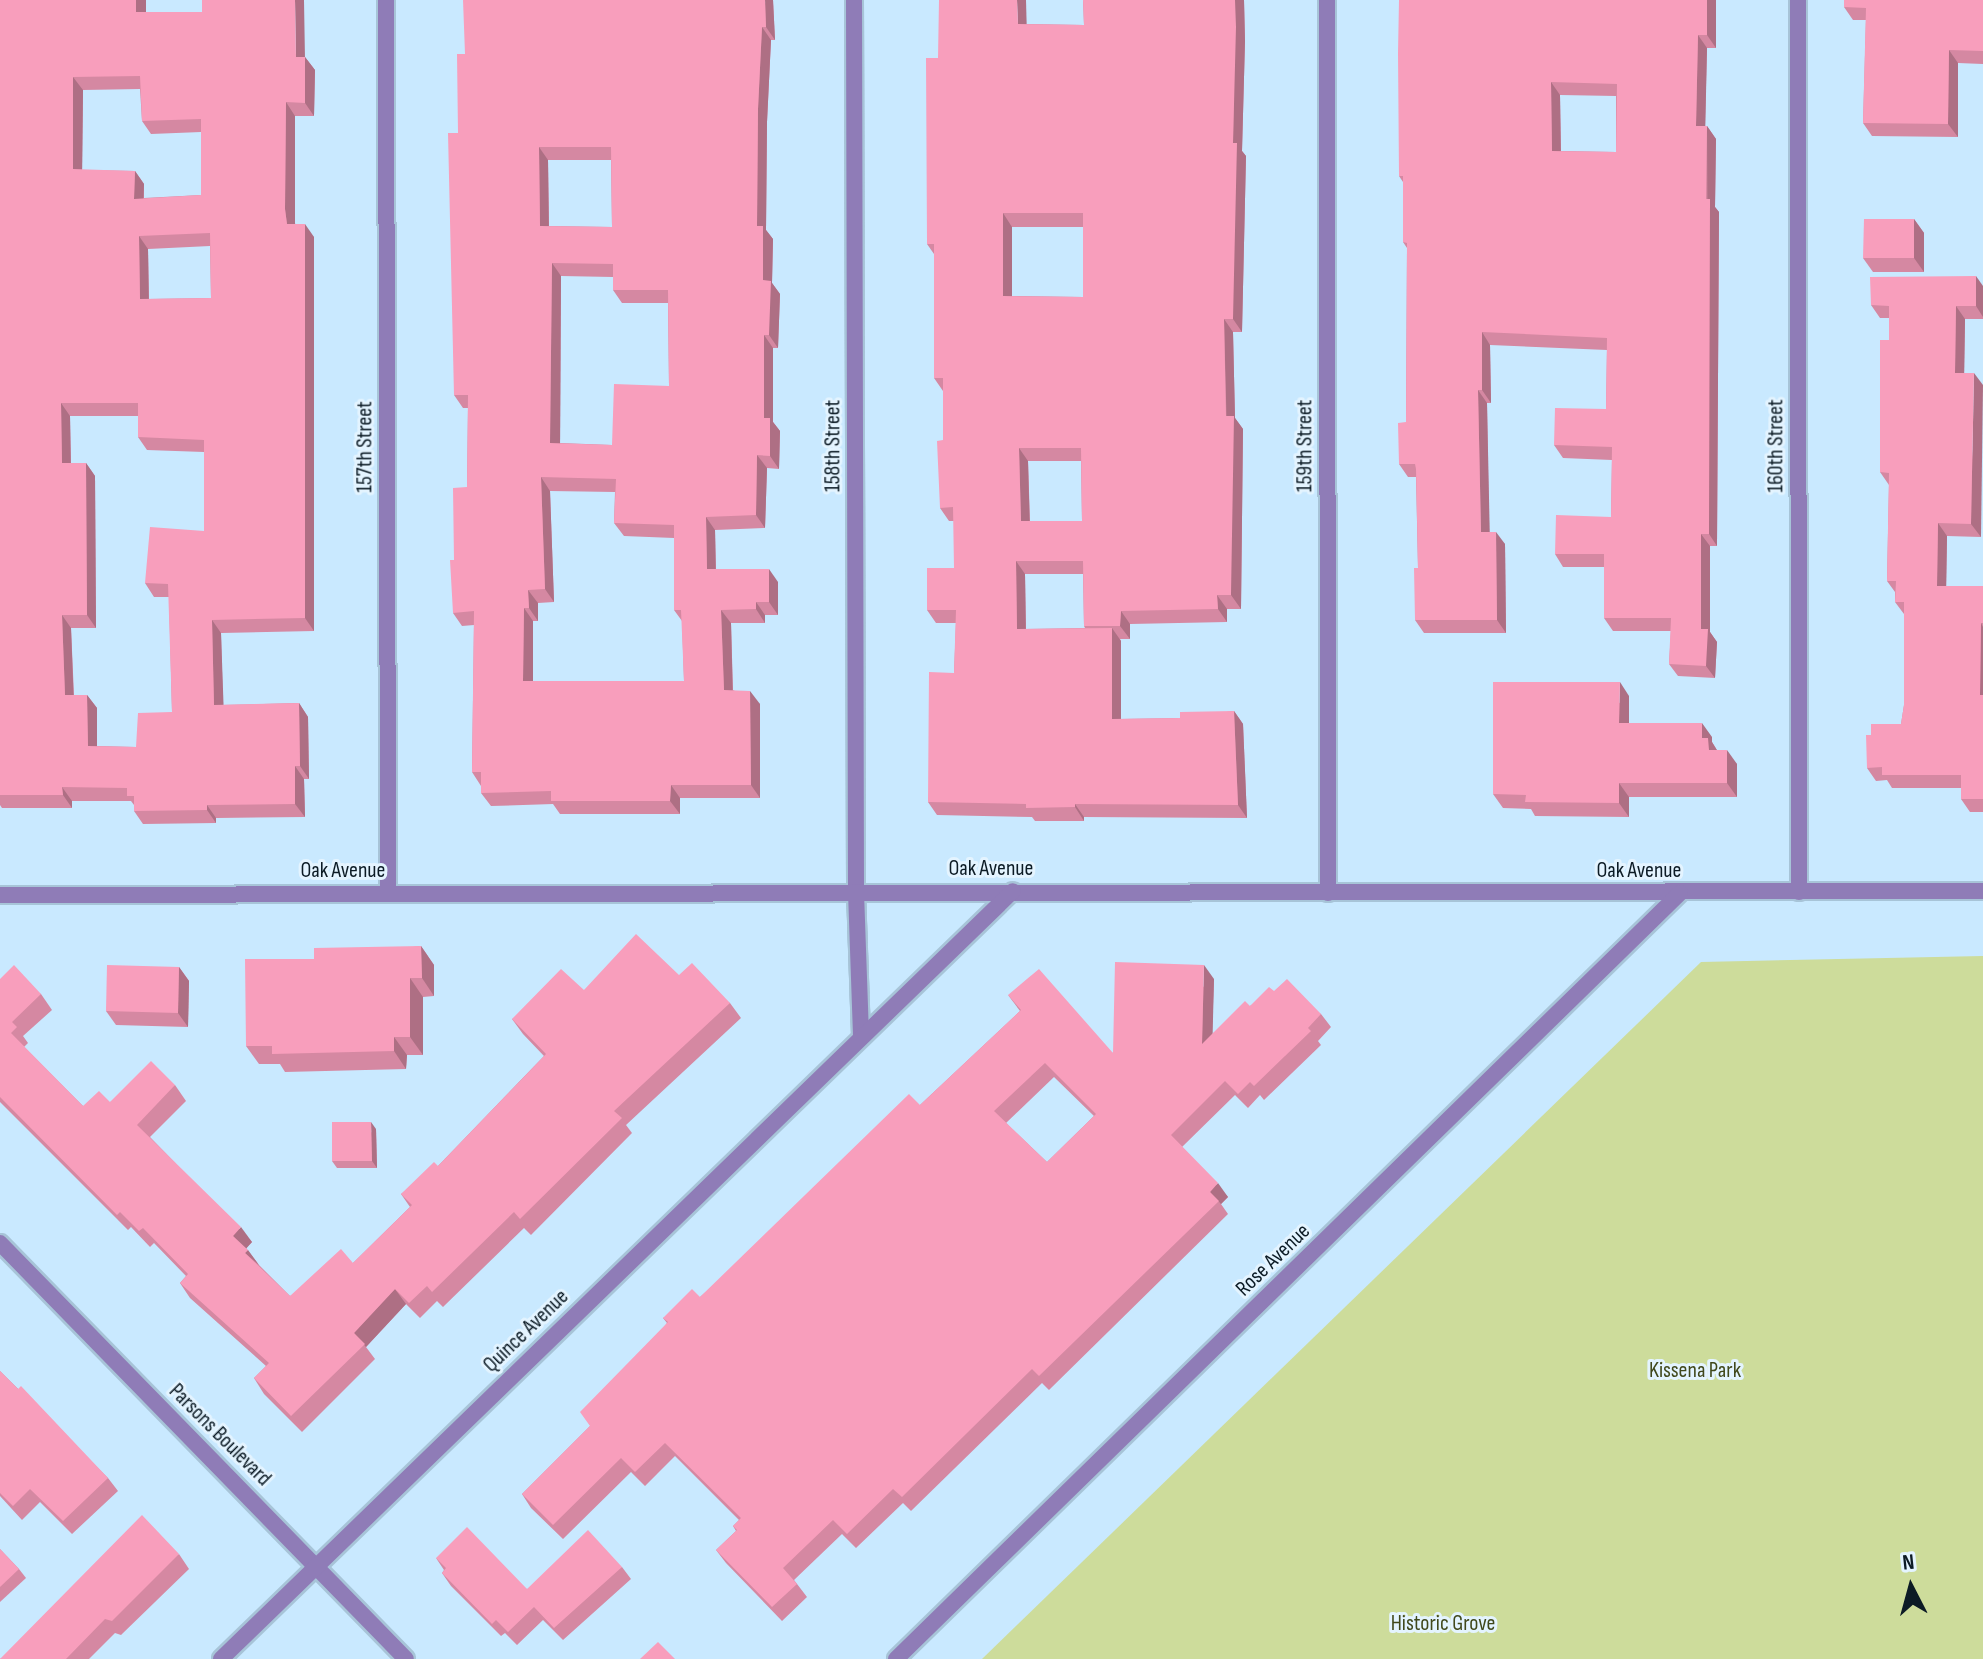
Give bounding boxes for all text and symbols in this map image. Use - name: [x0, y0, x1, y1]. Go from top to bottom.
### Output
- street label: 160th Street: [1763, 399, 1789, 493]
- street label: 158th Street: [820, 400, 846, 492]
- street label: 159th Street: [1292, 400, 1318, 492]
- street label: 157th Street: [352, 401, 378, 493]
- street label: Oak Avenue: [949, 856, 1033, 882]
- street label: Oak Avenue: [301, 858, 385, 884]
- street label: Oak Avenue: [1597, 858, 1681, 884]
- street label: Rose Avenue: [1230, 1218, 1316, 1302]
- street label: Quince Avenue: [478, 1284, 574, 1378]
- park label: Kissena Park: [1649, 1358, 1741, 1384]
- street label: Parsons Boulevard: [163, 1378, 277, 1492]
- north arrow: [1871, 1547, 1951, 1627]
- text: N: [1901, 1549, 1916, 1577]
- park label: Historic Grove: [1391, 1611, 1495, 1637]

